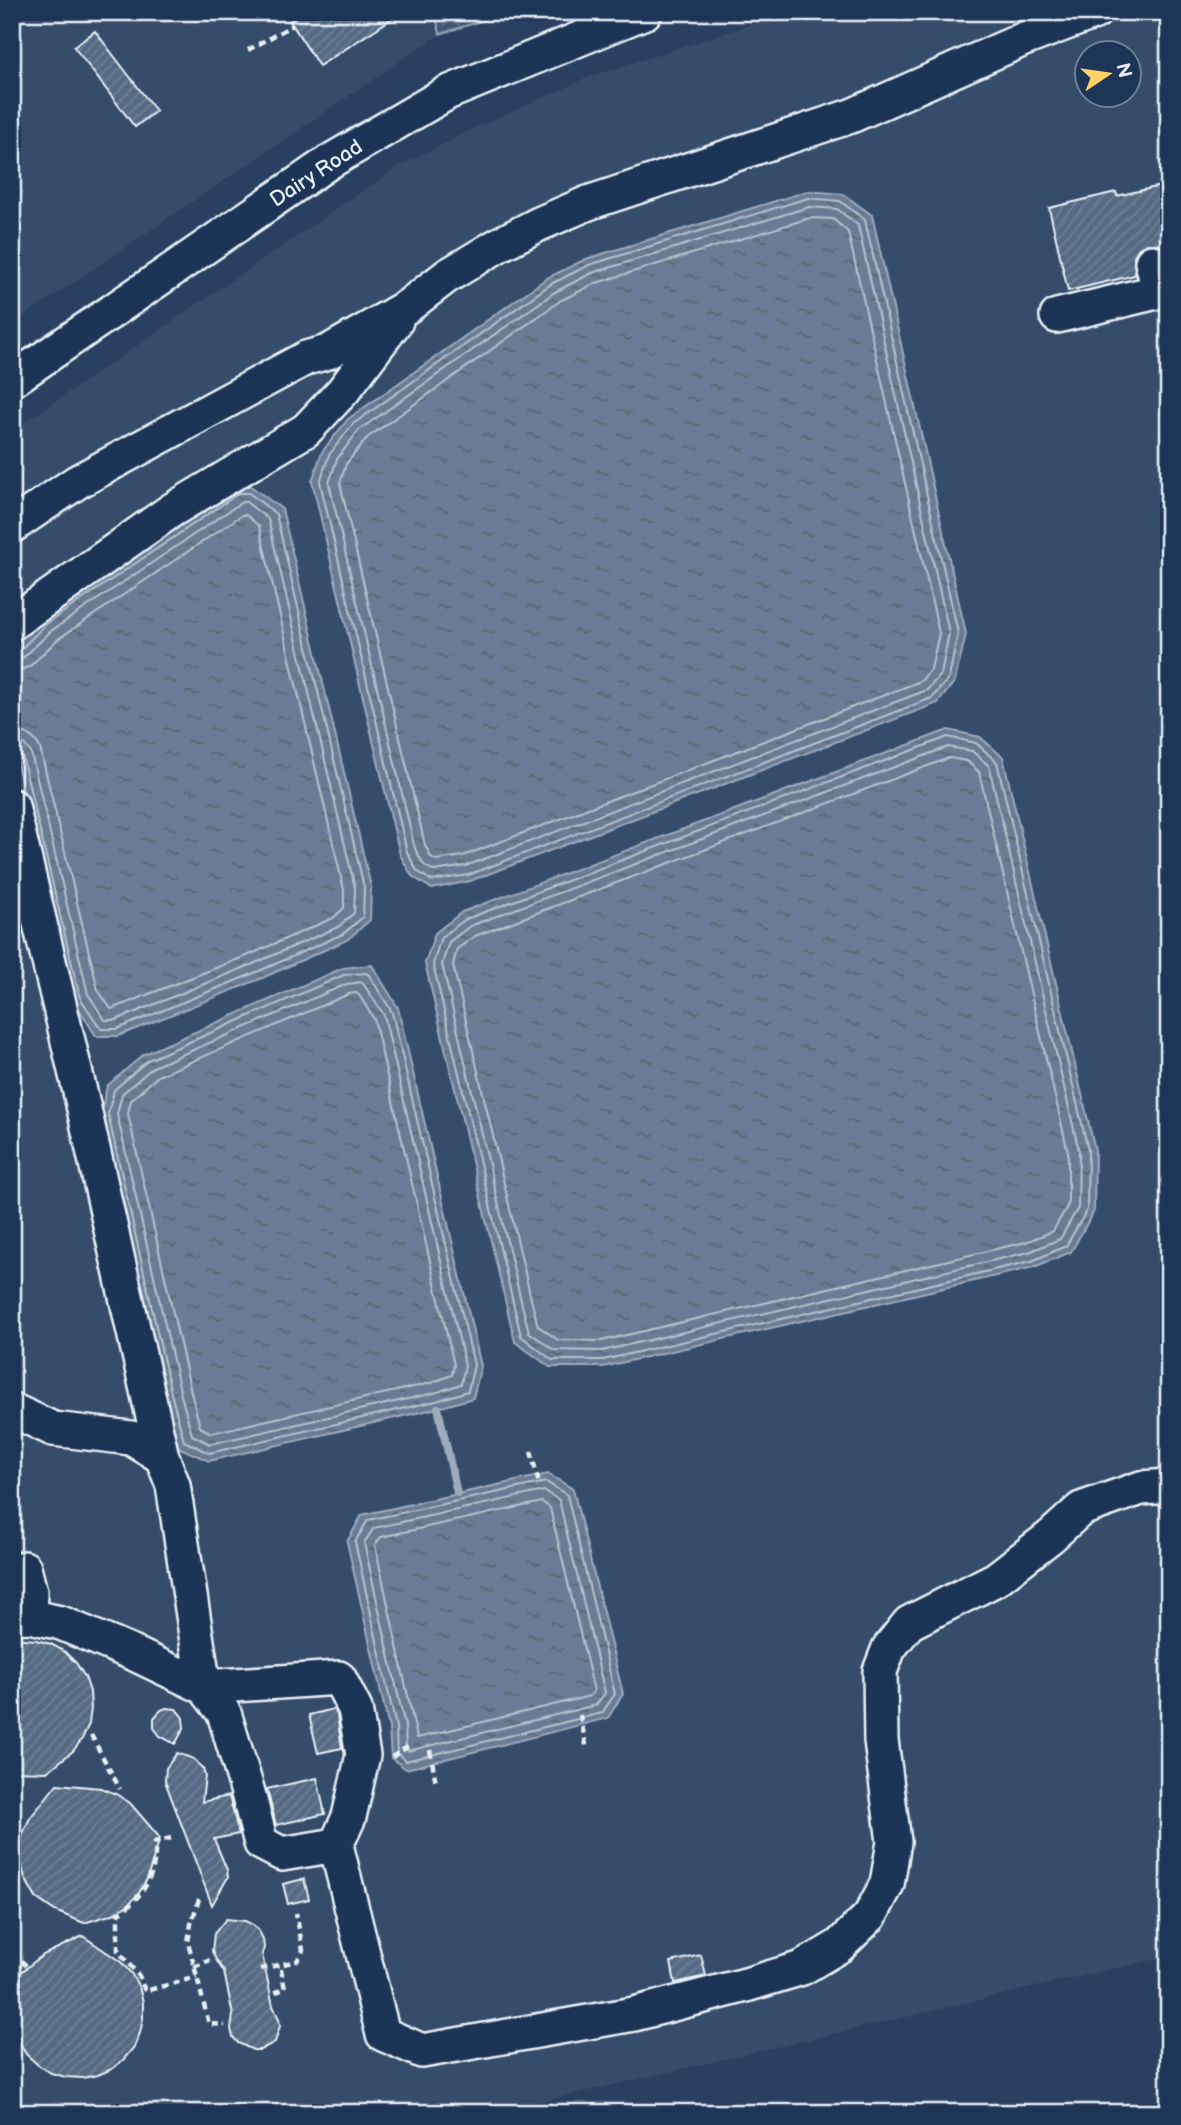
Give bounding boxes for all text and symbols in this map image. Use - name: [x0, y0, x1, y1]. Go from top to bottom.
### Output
- north arrow: [1072, 38, 1142, 108]
- text: N: [1110, 61, 1136, 80]
- street label: Dairy Road: [265, 134, 367, 213]

